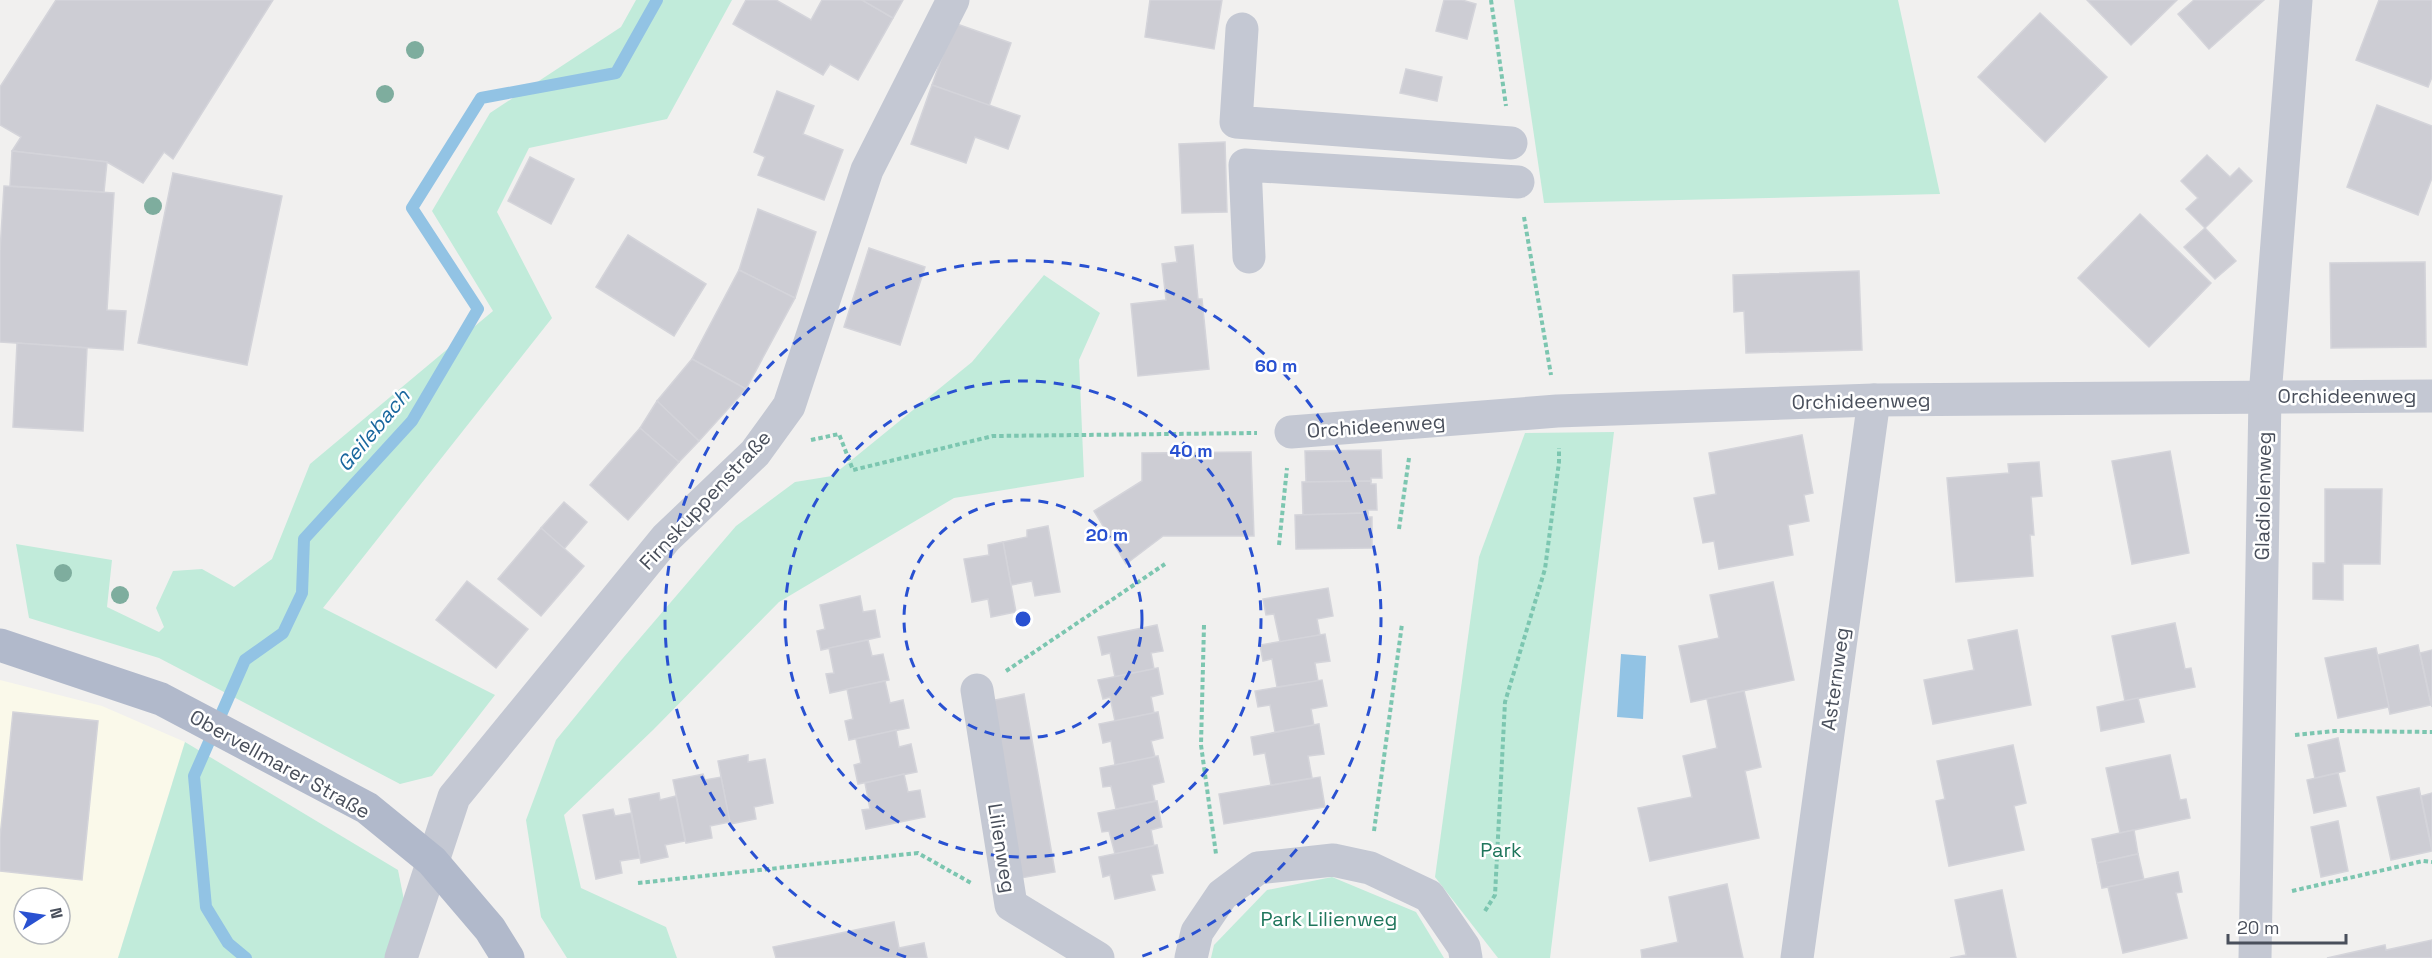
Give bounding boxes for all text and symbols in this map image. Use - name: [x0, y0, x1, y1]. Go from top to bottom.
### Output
- text: 60 m: [1255, 354, 1297, 377]
- water label: Geilebach: [331, 382, 416, 477]
- street label: Orchideenweg: [2278, 383, 2416, 409]
- street label: Orchideenweg: [1791, 387, 1931, 415]
- street label: Orchideenweg: [1306, 408, 1446, 444]
- street label: Firnskuppenstraße: [634, 425, 776, 575]
- street label: Gladiolenweg: [2249, 431, 2277, 561]
- text: 40 m: [1169, 439, 1213, 462]
- text: 20 m: [1086, 523, 1128, 546]
- centre of rings: [1013, 609, 1033, 629]
- street label: Asternweg: [1815, 626, 1855, 732]
- street label: Obervellmarer Straße: [185, 704, 375, 824]
- street label: Lilienweg: [982, 801, 1022, 895]
- park label: Park: [1480, 837, 1522, 863]
- north arrow: [12, 886, 72, 946]
- text: N: [45, 906, 68, 920]
- park label: Park Lilienweg: [1261, 906, 1397, 932]
- scale bar: [2228, 907, 2346, 945]
- text: 20 m: [2237, 916, 2280, 939]

